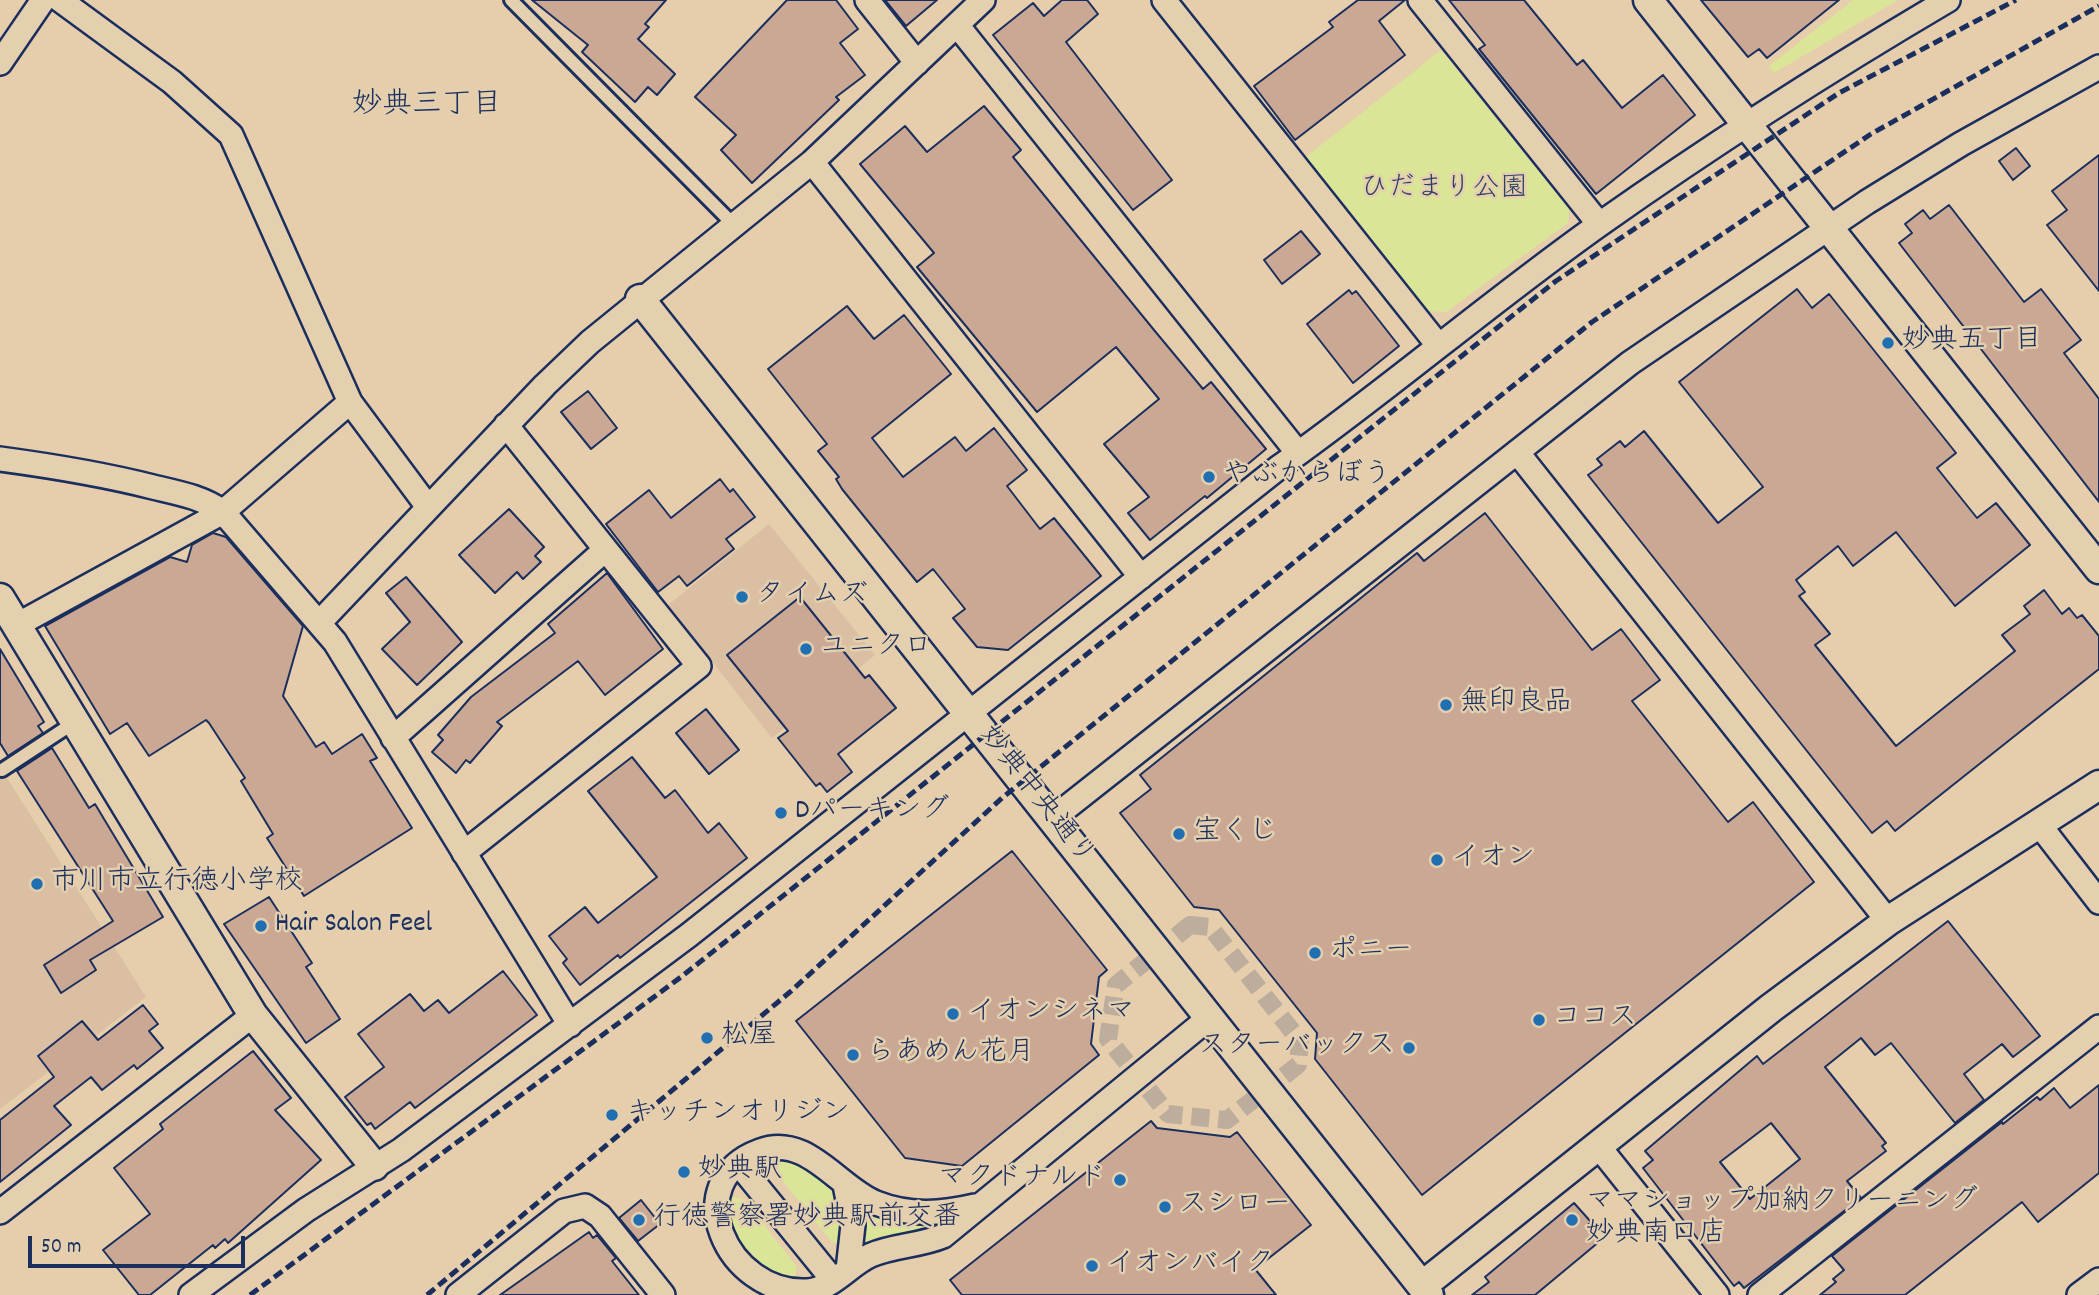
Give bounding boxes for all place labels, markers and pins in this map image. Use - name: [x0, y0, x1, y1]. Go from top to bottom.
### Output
- place label: 妙典五丁目: [1902, 326, 2042, 360]
- marker: 妙典五丁目: [1880, 335, 1896, 351]
- place label: やぶからぼう: [1223, 460, 1391, 494]
- marker: やぶからぼう: [1201, 469, 1217, 485]
- place label: タイムズ: [756, 580, 868, 614]
- marker: タイムズ: [734, 589, 750, 605]
- place label: ユニクロ: [820, 632, 932, 666]
- marker: ユニクロ: [798, 641, 814, 657]
- place label: 無印良品: [1460, 688, 1572, 722]
- marker: 無印良品: [1438, 697, 1454, 713]
- place label: Dパーキング: [795, 796, 949, 830]
- marker: Dパーキング: [773, 805, 789, 821]
- place label: 宝くじ: [1193, 817, 1277, 851]
- marker: 宝くじ: [1171, 826, 1187, 842]
- place label: イオン: [1451, 843, 1535, 877]
- marker: イオン: [1429, 852, 1445, 868]
- place label: 市川市立行徳小学校: [51, 867, 303, 901]
- marker: 市川市立行徳小学校: [29, 876, 45, 892]
- place label: Hair Salon Feel: [275, 909, 432, 943]
- marker: Hair Salon Feel: [253, 918, 269, 934]
- place label: ポニー: [1329, 936, 1412, 970]
- marker: ポニー: [1307, 945, 1323, 961]
- place label: イオンシネマ: [967, 997, 1135, 1031]
- place label: ココス: [1553, 1003, 1637, 1037]
- marker: イオンシネマ: [945, 1006, 961, 1022]
- marker: ココス: [1531, 1012, 1547, 1028]
- place label: 松屋: [721, 1021, 777, 1055]
- marker: 松屋: [699, 1030, 715, 1046]
- place label: スターバックス: [1199, 1031, 1395, 1065]
- place label: らあめん花月: [867, 1038, 1035, 1072]
- marker: スターバックス: [1401, 1040, 1417, 1056]
- marker: らあめん花月: [845, 1047, 861, 1063]
- place label: キッチンオリジン: [626, 1098, 850, 1132]
- marker: キッチンオリジン: [604, 1107, 620, 1123]
- place label: 妙典駅: [698, 1155, 782, 1189]
- place label: マクドナルド: [938, 1163, 1106, 1197]
- marker: 妙典駅: [676, 1164, 692, 1180]
- marker: マクドナルド: [1112, 1172, 1128, 1188]
- place label: ママショップ加納クリーニング 妙典南口店: [1586, 1187, 1978, 1253]
- place label: スシロー: [1179, 1190, 1291, 1224]
- marker: スシロー: [1157, 1199, 1173, 1215]
- place label: 行徳警察署妙典駅前交番: [653, 1203, 961, 1237]
- marker: 行徳警察署妙典駅前交番: [631, 1212, 647, 1228]
- marker: ママショップ加納クリーニング 妙典南口店: [1564, 1212, 1580, 1228]
- place label: イオンバイク: [1106, 1249, 1274, 1283]
- marker: イオンバイク: [1084, 1258, 1100, 1274]

